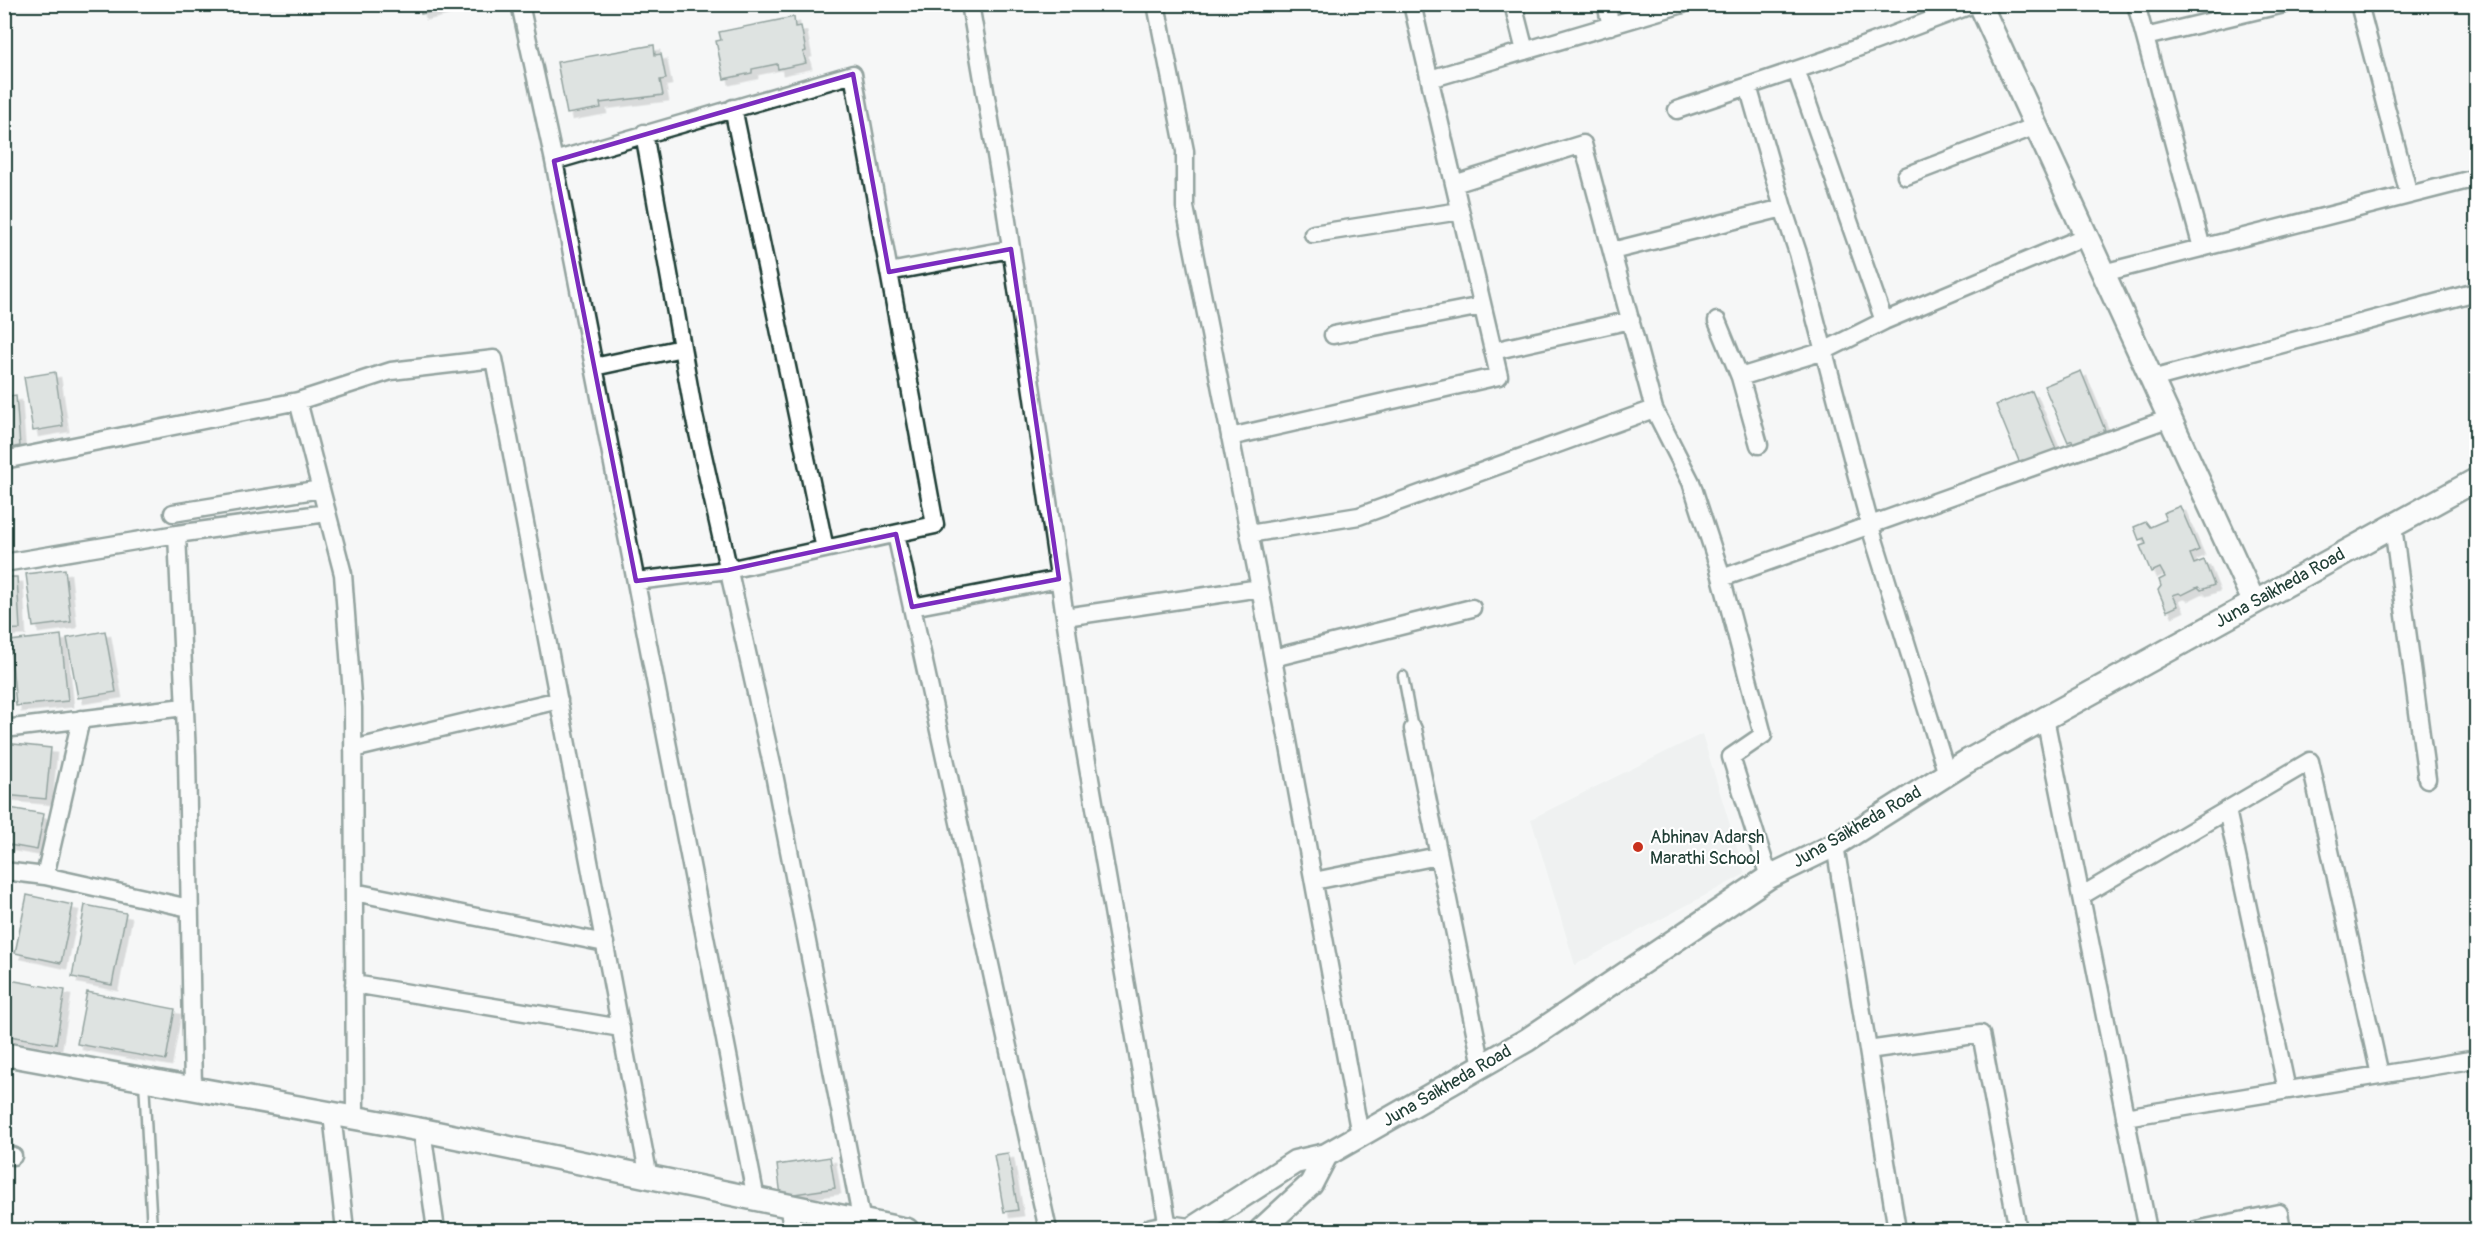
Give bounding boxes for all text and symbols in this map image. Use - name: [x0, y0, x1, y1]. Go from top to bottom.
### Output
- street label: Juna Saikheda Road: [2211, 543, 2349, 633]
- street label: Juna Saikheda Road: [1788, 781, 1926, 873]
- place label: Abhinav Adarsh Marathi School: [1650, 826, 1765, 870]
- marker: Abhinav Adarsh Marathi School: [1631, 840, 1645, 854]
- street label: Juna Saikheda Road: [1378, 1040, 1516, 1132]

